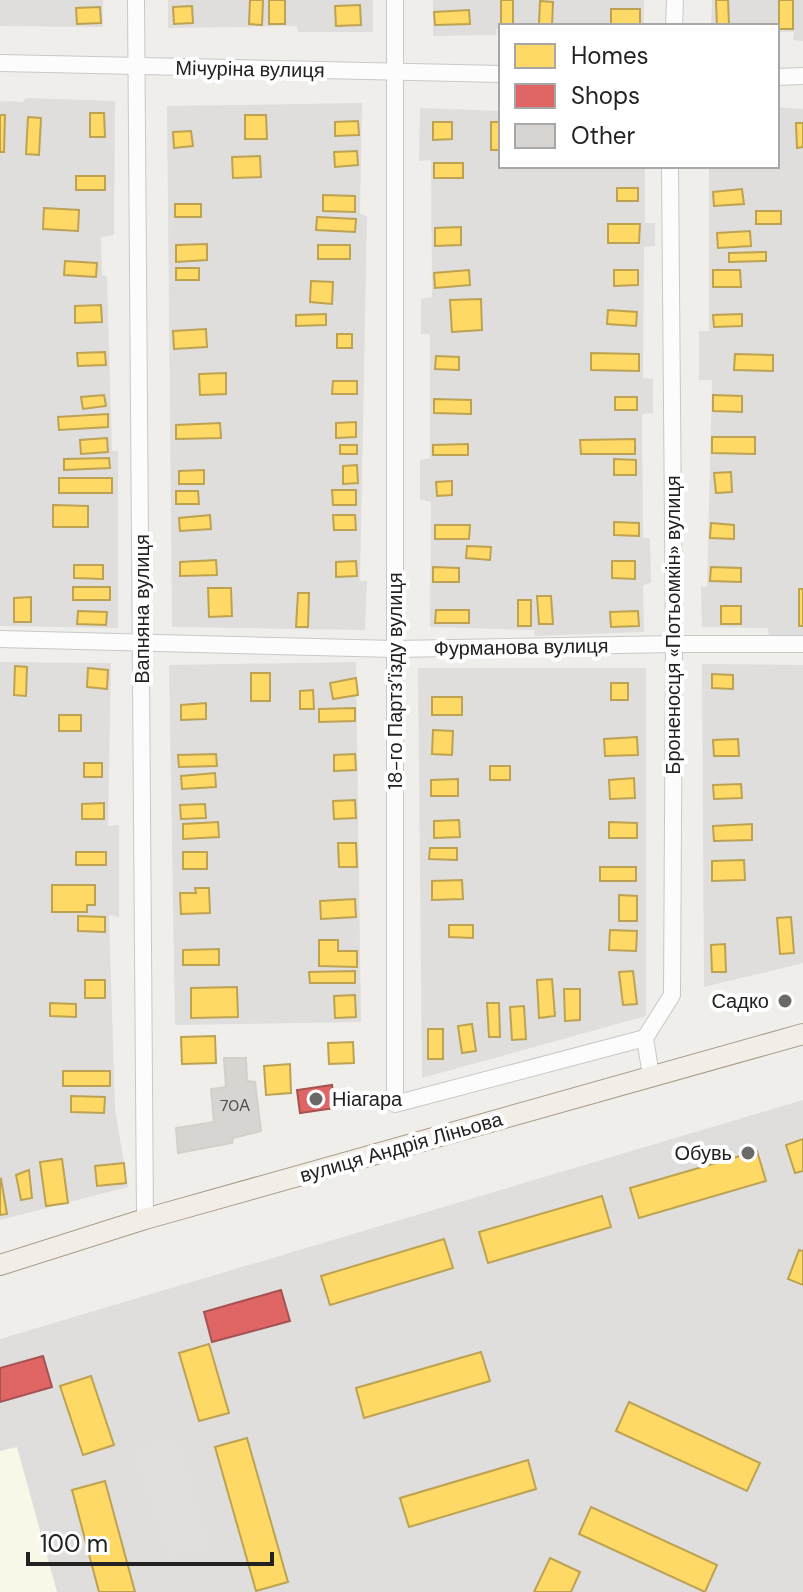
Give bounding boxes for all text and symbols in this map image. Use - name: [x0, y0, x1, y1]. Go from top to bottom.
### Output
- legend: [499, 24, 779, 168]
- text: Homes: [571, 40, 649, 71]
- street label: Мічуріна вулиця: [175, 55, 325, 83]
- text: Shops: [571, 80, 640, 111]
- text: Other: [571, 120, 635, 151]
- street label: Броненосця «Потьомкін» вулиця: [660, 475, 686, 775]
- street label: Вапняна вулиця: [129, 534, 155, 684]
- street label: 18-го Партз’їзду вулиця: [382, 572, 408, 790]
- street label: Фурманова вулиця: [433, 632, 609, 662]
- place label: Садко: [711, 988, 769, 1014]
- marker: Садко: [776, 992, 794, 1010]
- place label: Ніагара: [332, 1086, 403, 1112]
- marker: Ніагара: [307, 1090, 325, 1108]
- house number: 70А: [220, 1095, 250, 1116]
- street label: вулиця Андрія Ліньова: [297, 1105, 506, 1188]
- place label: Обувь: [674, 1140, 732, 1166]
- marker: Обувь: [739, 1144, 757, 1162]
- scale bar: [28, 1516, 272, 1566]
- text: 100 m: [40, 1528, 108, 1559]

